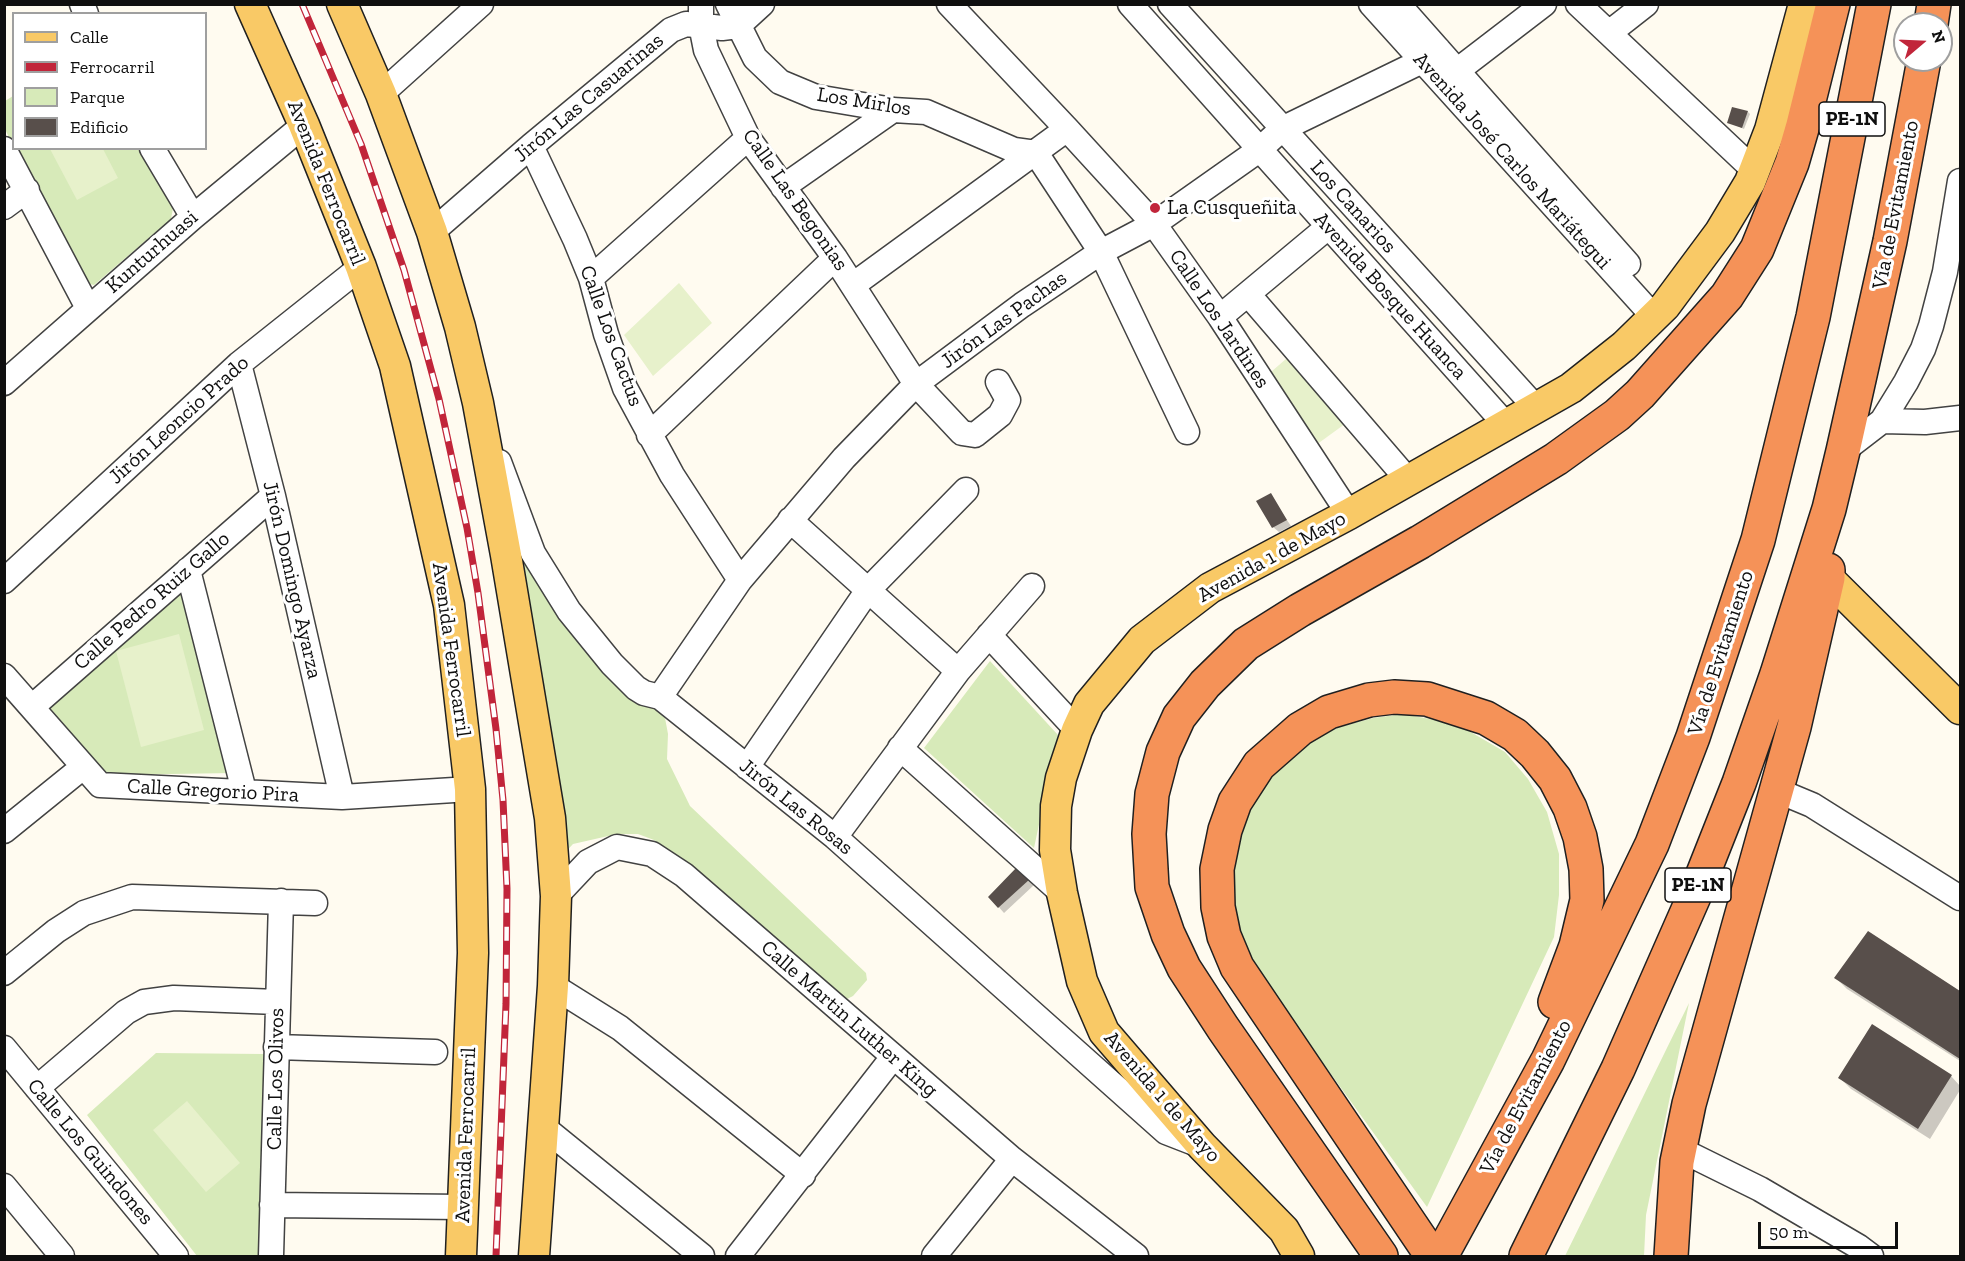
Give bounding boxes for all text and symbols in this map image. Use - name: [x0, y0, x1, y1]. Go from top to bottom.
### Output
- legend: [12, 12, 207, 150]
- north arrow: [1893, 12, 1953, 72]
- text: Calle: [70, 26, 108, 48]
- street label: Jirón Las Casuarinas: [509, 28, 669, 168]
- text: N: [1928, 28, 1950, 45]
- street label: Avenida José Carlos Mariátegui: [1408, 47, 1616, 275]
- text: Ferrocarril: [70, 56, 154, 78]
- street label: Los Mirlos: [815, 82, 913, 122]
- text: Parque: [70, 86, 125, 108]
- street label: Avenida Ferrocarril: [281, 97, 371, 269]
- road number: PE-1N: [1819, 102, 1885, 136]
- text: Edificio: [70, 116, 128, 138]
- street label: Vía de Evitamiento: [1867, 118, 1925, 292]
- street label: Calle Las Begonias: [737, 124, 853, 276]
- street label: Los Canarios: [1305, 155, 1401, 259]
- place label: La Cusqueñita: [1167, 195, 1297, 221]
- marker: La Cusqueñita: [1148, 201, 1162, 215]
- street label: Kunturhuasi: [101, 205, 203, 299]
- street label: Avenida Bosque Huanca: [1308, 207, 1472, 385]
- street label: Calle Los Jardines: [1163, 245, 1275, 393]
- street label: Calle Los Cactus: [574, 262, 648, 410]
- street label: Jirón Las Pachas: [936, 266, 1072, 374]
- street label: Jirón Leoncio Prado: [104, 350, 254, 490]
- street label: Jirón Domingo Ayarza: [257, 479, 327, 681]
- street label: Avenida 1 de Mayo: [1194, 506, 1350, 608]
- street label: Calle Pedro Ruiz Gallo: [69, 526, 235, 676]
- street label: Avenida Ferrocarril: [426, 561, 476, 739]
- street label: Vía de Evitamiento: [1683, 568, 1759, 738]
- street label: Jirón Las Rosas: [734, 753, 858, 861]
- street label: Calle Gregorio Pira: [126, 774, 300, 808]
- road number: PE-1N: [1665, 868, 1731, 902]
- street label: Calle Martin Luther King: [755, 935, 943, 1103]
- street label: Calle Los Olivos: [262, 1008, 290, 1150]
- street label: Vía de Evitamiento: [1475, 1015, 1577, 1179]
- street label: Avenida 1 de Mayo: [1098, 1026, 1226, 1168]
- street label: Avenida Ferrocarril: [450, 1047, 482, 1223]
- street label: Calle Los Guindones: [21, 1074, 159, 1230]
- scale bar: [1761, 1210, 1900, 1248]
- text: 50 m: [1769, 1221, 1808, 1243]

